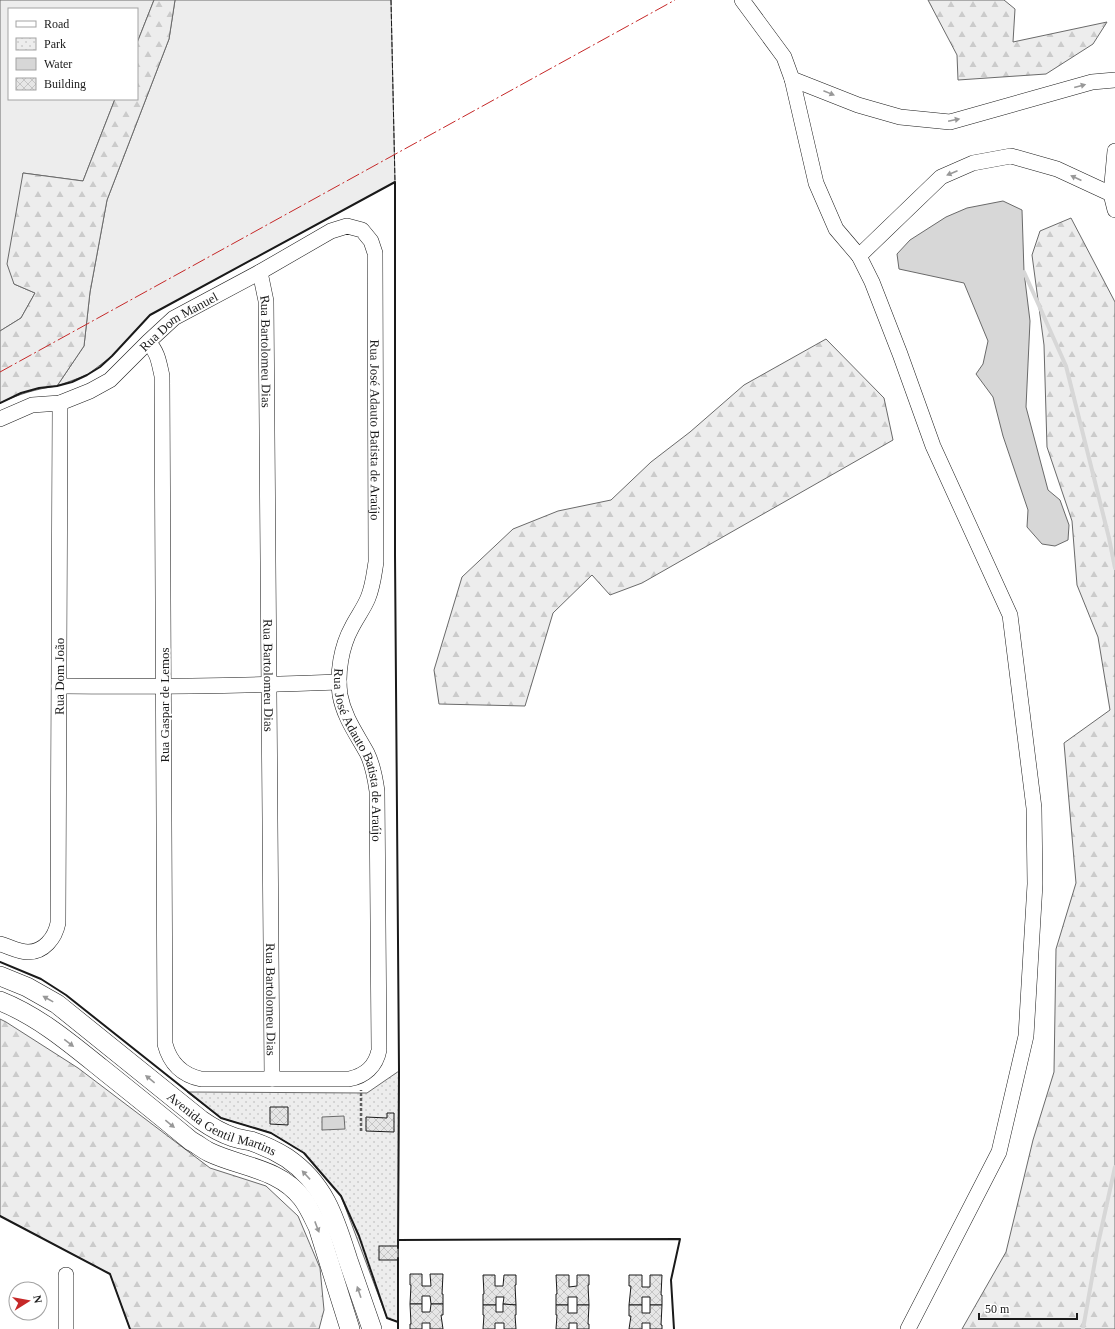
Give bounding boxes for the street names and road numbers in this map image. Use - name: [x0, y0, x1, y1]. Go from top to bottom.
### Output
- street label: Rua Dom Manuel: [136, 288, 221, 354]
- street label: Rua Bartolomeu Dias: [257, 294, 274, 408]
- street label: Rua José Adauto Batista de Araújo: [368, 340, 383, 521]
- street label: Rua Bartolomeu Dias: [261, 619, 277, 732]
- street label: Rua Dom João: [51, 638, 67, 715]
- street label: Rua Gaspar de Lemos: [157, 647, 172, 763]
- street label: Rua José Adauto Batista de Araújo: [331, 668, 385, 842]
- street label: Rua Bartolomeu Dias: [263, 943, 279, 1056]
- street label: Avenida Gentil Martins: [164, 1089, 279, 1158]

